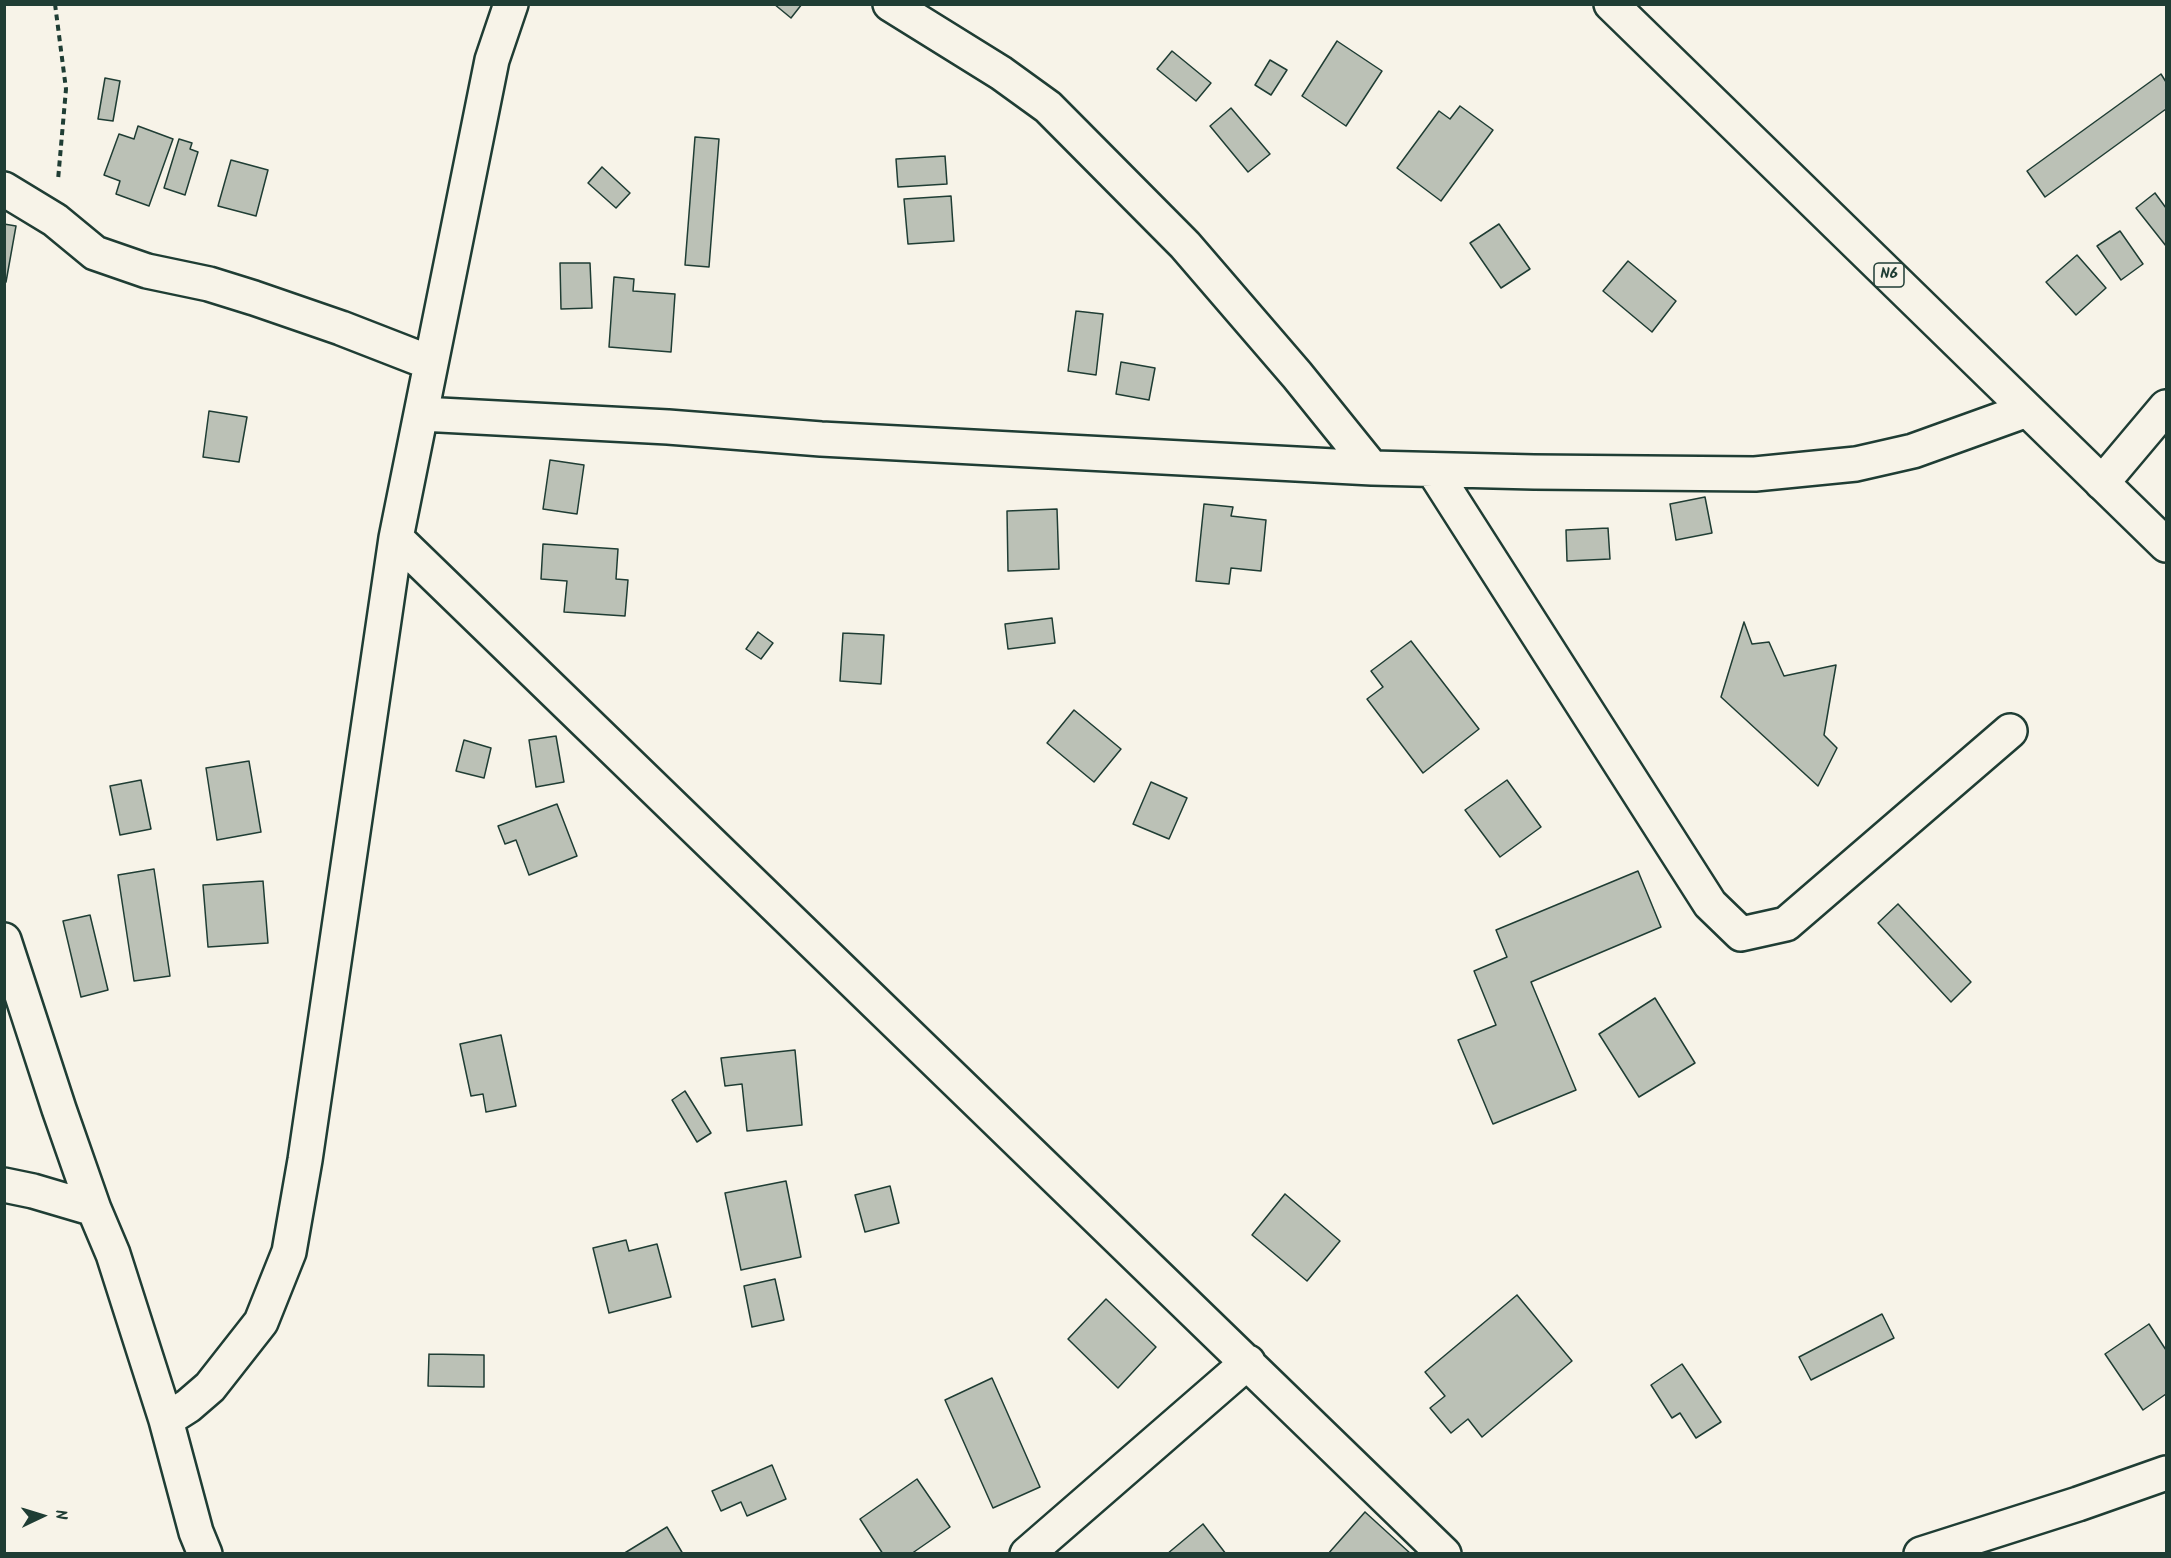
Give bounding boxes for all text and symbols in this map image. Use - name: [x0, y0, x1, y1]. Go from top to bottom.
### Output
- road number: N6: [1874, 263, 1904, 287]
- north arrow: [12, 1486, 72, 1546]
- text: N: [48, 1509, 73, 1521]

